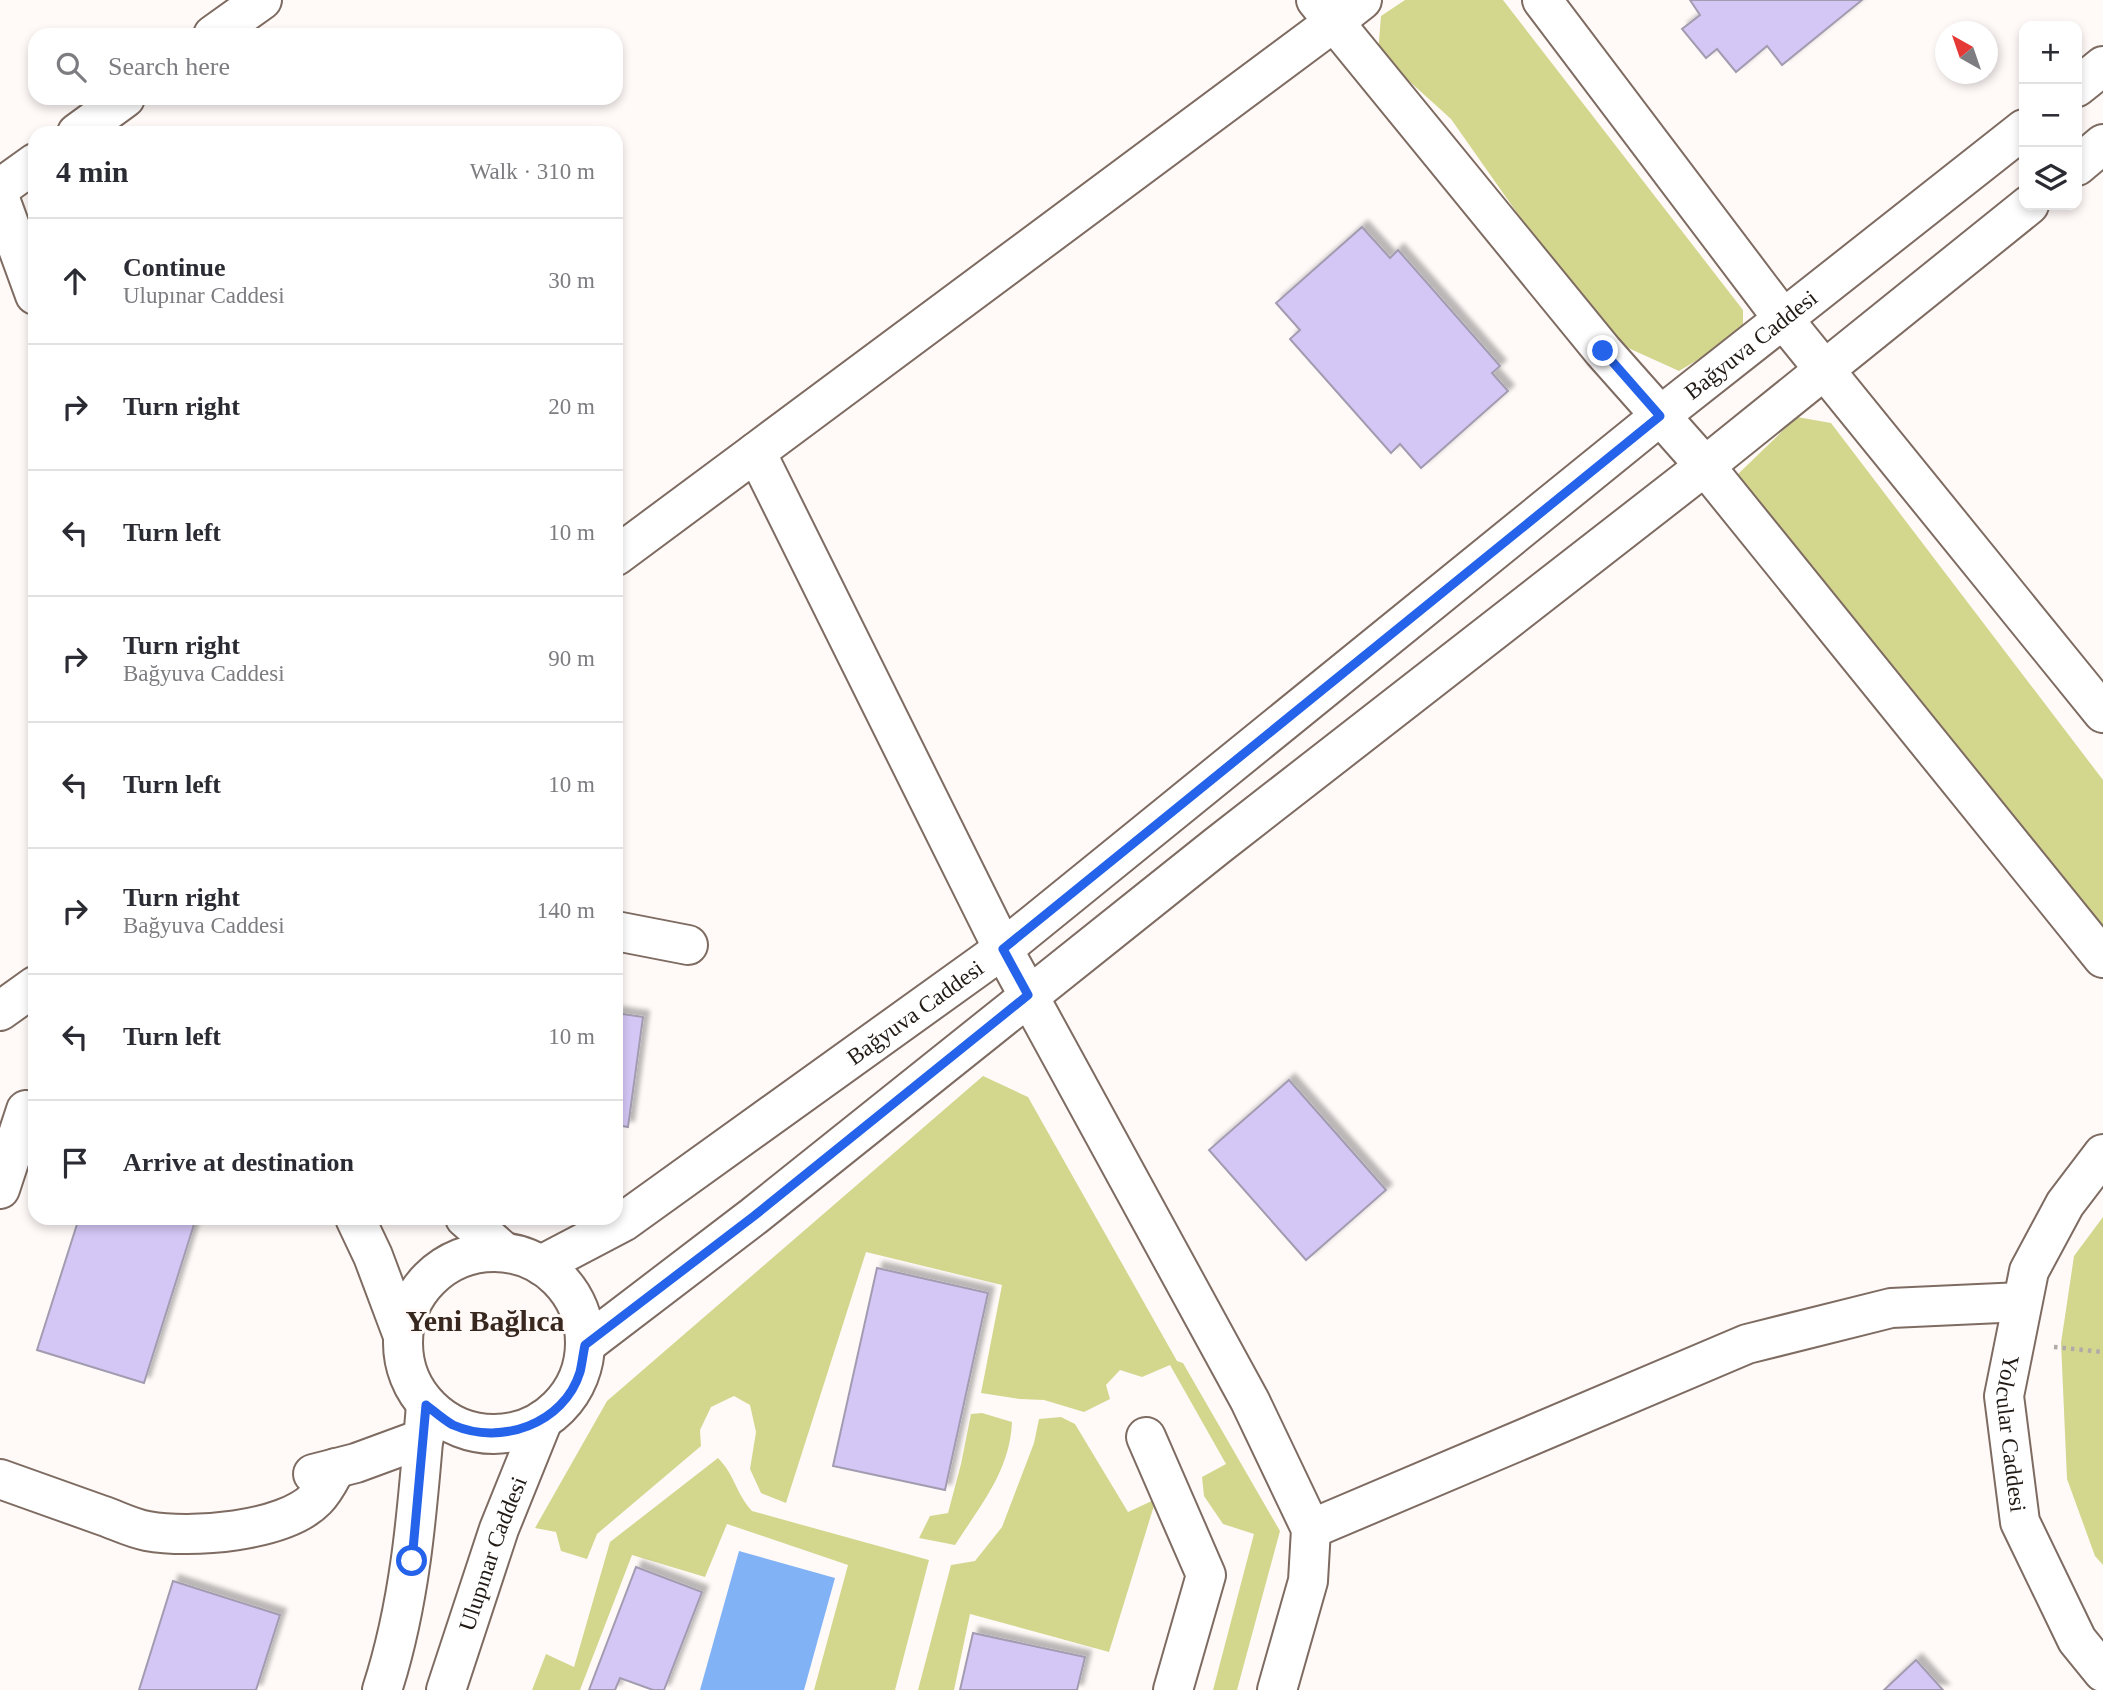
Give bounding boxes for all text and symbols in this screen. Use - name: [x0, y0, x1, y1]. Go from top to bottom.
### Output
- north arrow: [1935, 21, 1998, 84]
- map controls: [2019, 21, 2082, 210]
- button: +: [2019, 21, 2082, 84]
- search box: [28, 28, 623, 105]
- icon: search: [52, 48, 90, 86]
- text: Search here: [108, 52, 230, 81]
- button: −: [2019, 84, 2082, 147]
- button: layers: [2019, 147, 2082, 210]
- text: 4 min: [56, 155, 129, 188]
- text: Walk · 310 m: [470, 159, 595, 184]
- text: Continue: [123, 253, 226, 282]
- icon: ahead: [56, 262, 94, 300]
- text: 30 m: [548, 268, 595, 293]
- text: Ulupınar Caddesi: [123, 283, 285, 308]
- street label: Bağyuva Caddesi: [1680, 285, 1822, 405]
- route end: [1587, 335, 1618, 366]
- icon: right: [56, 388, 94, 426]
- text: Turn right: [123, 392, 240, 421]
- text: 20 m: [548, 394, 595, 419]
- icon: left: [56, 514, 94, 552]
- text: Turn left: [123, 518, 221, 547]
- text: 10 m: [548, 520, 595, 545]
- text: Turn right: [123, 631, 240, 660]
- icon: right: [56, 640, 94, 678]
- text: 90 m: [548, 646, 595, 671]
- text: Bağyuva Caddesi: [123, 661, 285, 686]
- icon: left: [56, 766, 94, 804]
- text: Turn left: [123, 770, 221, 799]
- text: 10 m: [548, 772, 595, 797]
- text: Turn right: [123, 883, 240, 912]
- icon: right: [56, 892, 94, 930]
- text: 140 m: [537, 898, 595, 923]
- text: Bağyuva Caddesi: [123, 913, 285, 938]
- street label: Bağyuva Caddesi: [842, 955, 988, 1070]
- icon: left: [56, 1018, 94, 1056]
- text: Turn left: [123, 1022, 221, 1051]
- text: 10 m: [548, 1024, 595, 1049]
- icon: arrive: [56, 1144, 94, 1182]
- text: Arrive at destination: [123, 1148, 354, 1177]
- district label: Yeni Bağlıca: [405, 1304, 565, 1337]
- street label: Yolcular Caddesi: [1991, 1353, 2031, 1513]
- street label: Ulupınar Caddesi: [454, 1473, 532, 1634]
- route start: [396, 1545, 427, 1576]

